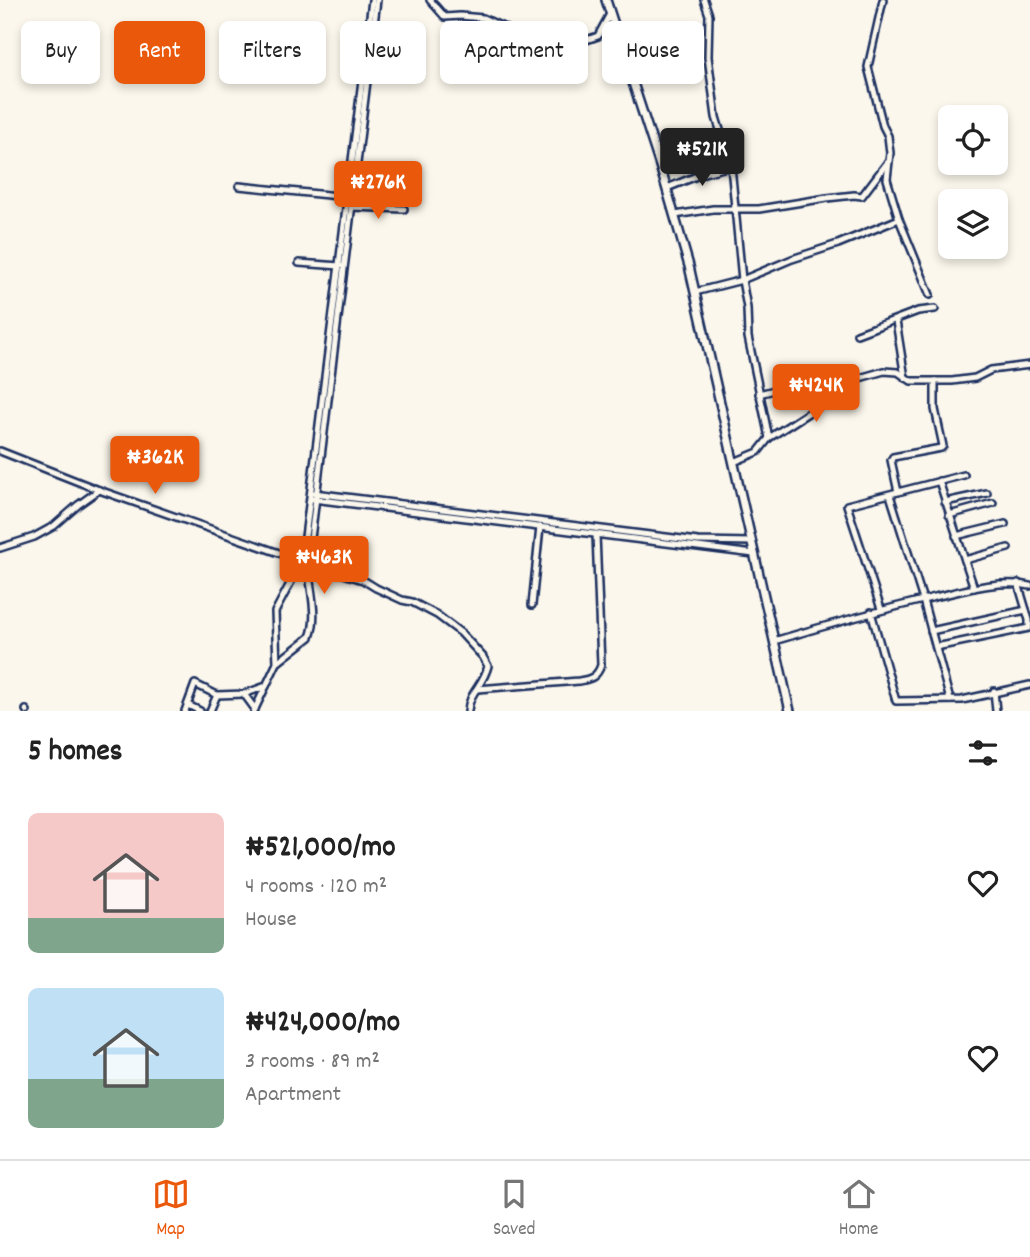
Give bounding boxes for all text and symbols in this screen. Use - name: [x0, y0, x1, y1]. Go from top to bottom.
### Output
- chip: Buy: [21, 21, 100, 84]
- chip: Rent: [114, 21, 205, 84]
- chip: Filters: [219, 21, 326, 84]
- chip: New: [340, 21, 426, 84]
- chip: Apartment: [440, 21, 588, 84]
- chip: House: [602, 21, 704, 84]
- map controls: [938, 105, 1008, 259]
- button: locate: [938, 105, 1008, 175]
- pin: ₦521K: [653, 128, 751, 188]
- text: ₦521K: [676, 134, 728, 167]
- pin: ₦276K: [329, 162, 427, 221]
- text: ₦276K: [350, 167, 406, 200]
- button: layers: [938, 189, 1008, 259]
- pin: ₦424K: [767, 364, 865, 424]
- text: ₦424K: [789, 370, 843, 403]
- pin: ₦362K: [106, 436, 204, 496]
- text: ₦362K: [126, 442, 184, 475]
- pin: ₦463K: [275, 536, 373, 596]
- text: ₦463K: [296, 542, 352, 575]
- text: 5 homes: [28, 732, 122, 775]
- icon: filters: [964, 734, 1002, 772]
- text: ₦521,000/mo: [245, 828, 396, 871]
- icon: home: [84, 841, 168, 925]
- icon: heart: [964, 864, 1002, 902]
- text: 4 rooms · 120 m²: [245, 871, 387, 904]
- text: House: [245, 904, 297, 937]
- text: ₦424,000/mo: [245, 1003, 400, 1046]
- icon: home: [84, 1016, 168, 1100]
- icon: heart: [964, 1039, 1002, 1077]
- text: 3 rooms · 89 m²: [245, 1046, 380, 1079]
- text: Apartment: [245, 1079, 341, 1112]
- tab: Map: [152, 1175, 190, 1244]
- tab: Saved: [493, 1175, 535, 1244]
- tab: Home: [839, 1175, 878, 1244]

